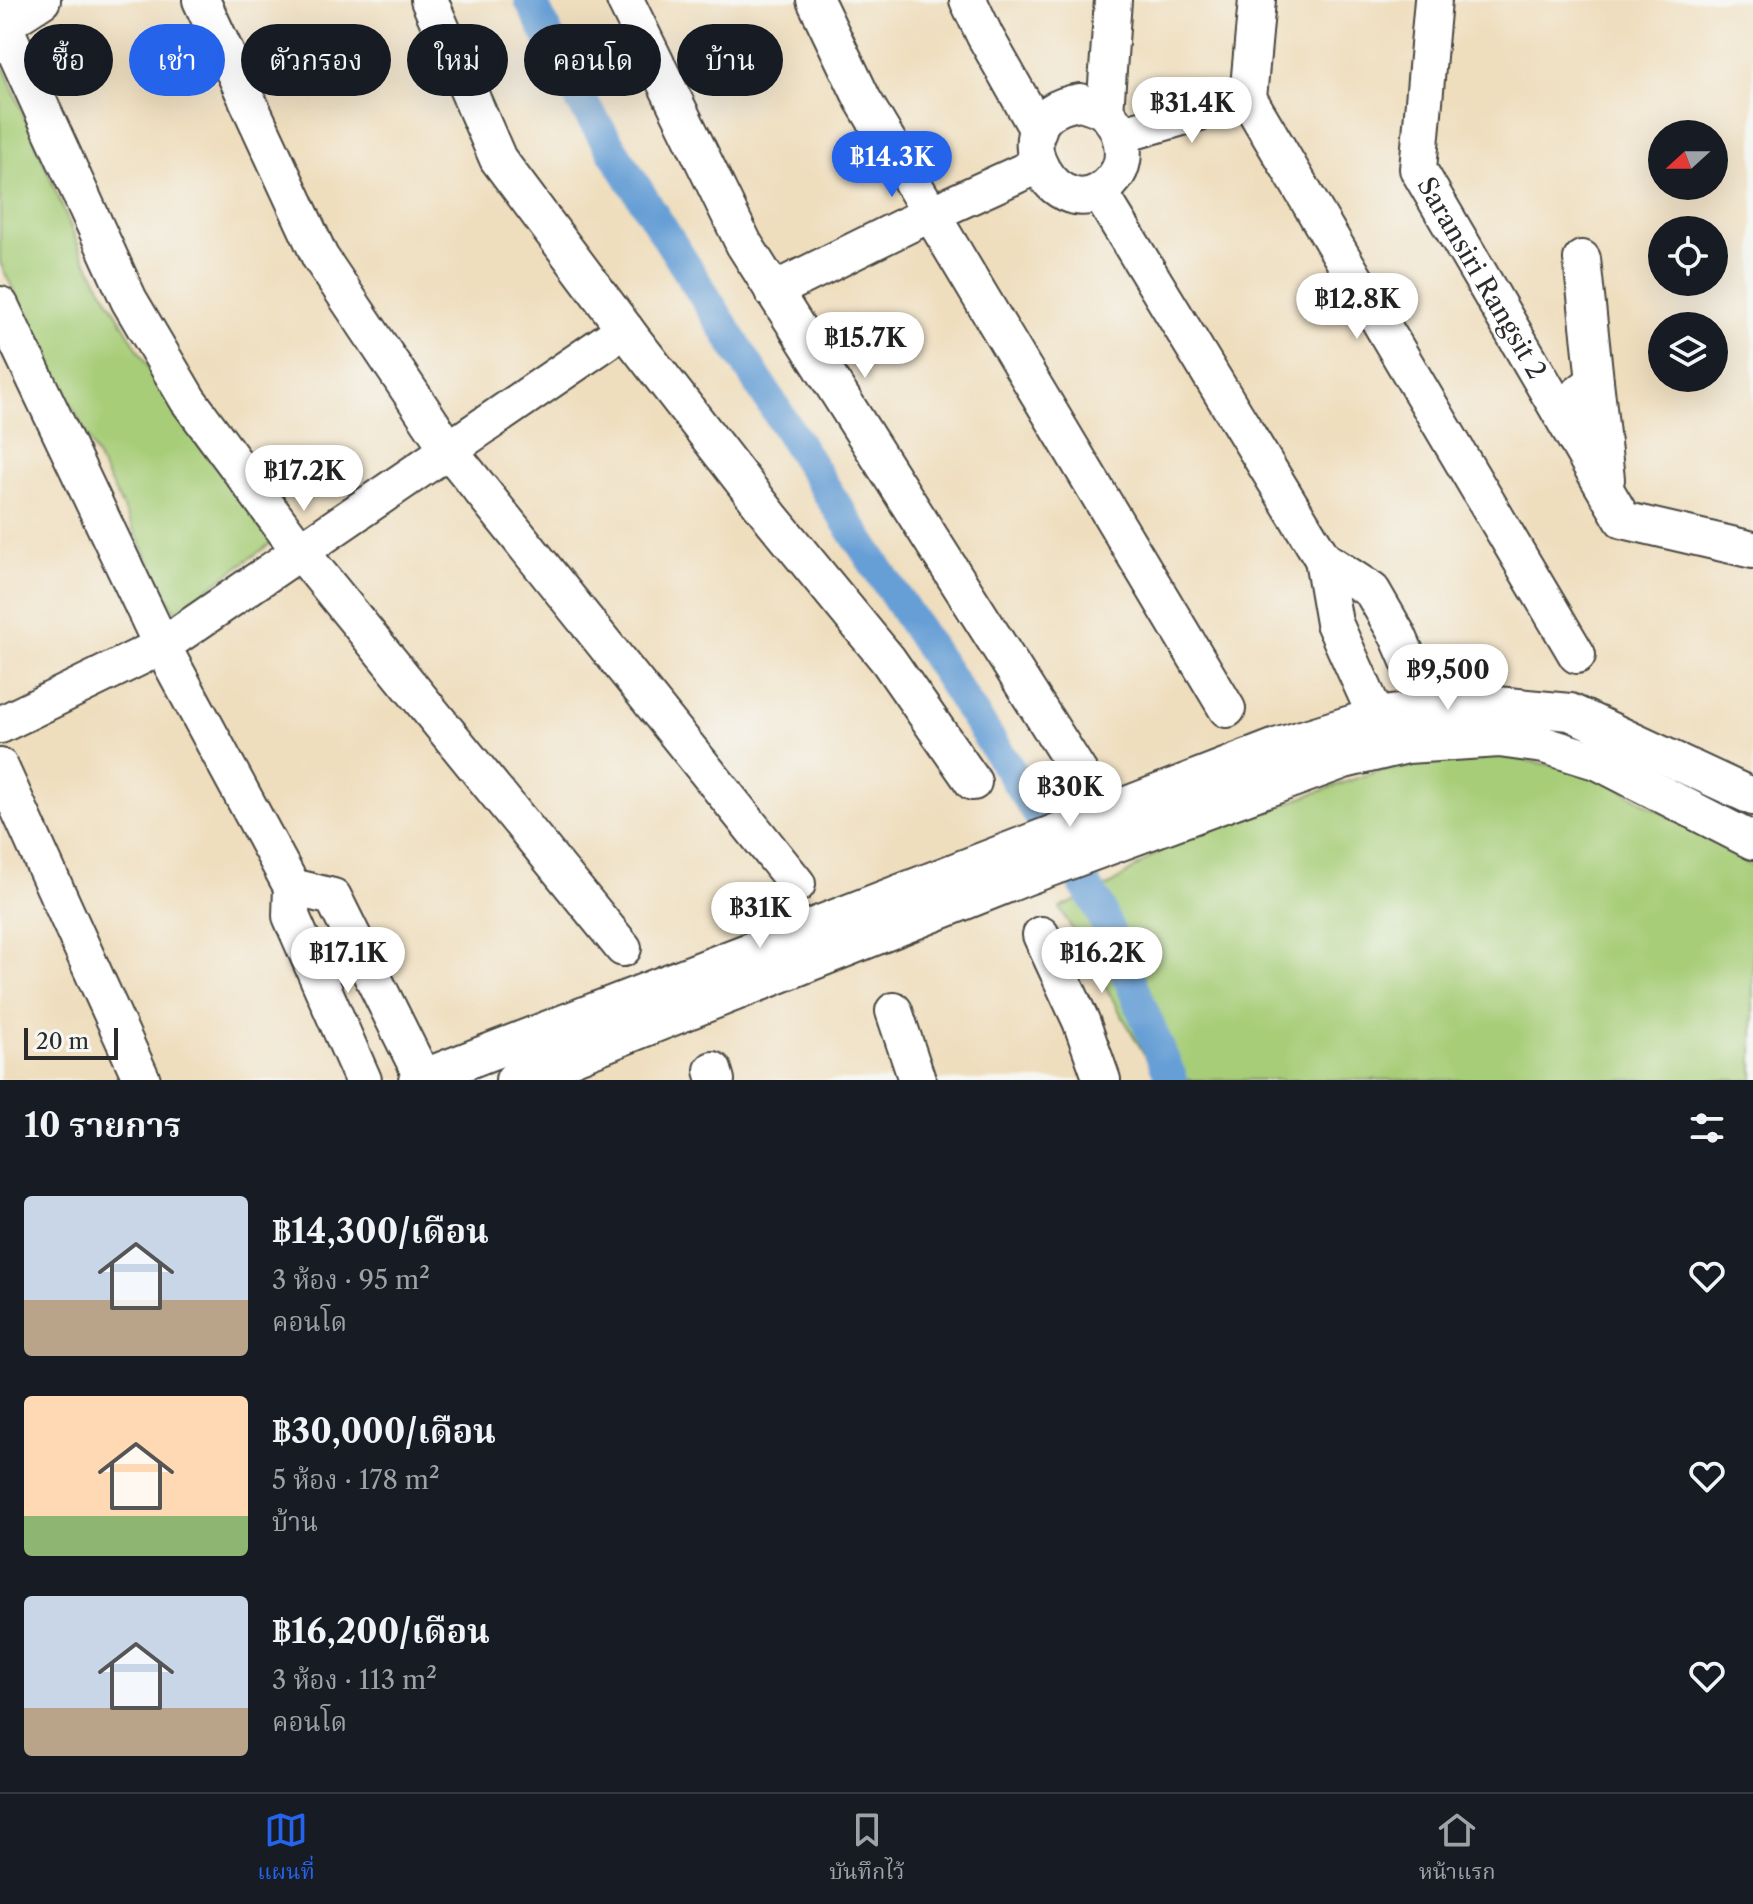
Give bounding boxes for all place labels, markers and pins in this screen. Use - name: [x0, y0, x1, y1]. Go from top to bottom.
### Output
- pin: ฿31.4K: [1127, 77, 1257, 145]
- pin: ฿14.3K: [827, 131, 957, 199]
- pin: ฿12.8K: [1292, 273, 1422, 341]
- pin: ฿15.7K: [800, 312, 930, 380]
- pin: ฿17.2K: [239, 445, 369, 513]
- pin: ฿9,500: [1383, 644, 1513, 712]
- pin: ฿30K: [1023, 761, 1117, 829]
- pin: ฿31K: [713, 882, 807, 950]
- pin: ฿17.1K: [283, 927, 413, 995]
- pin: ฿16.2K: [1037, 927, 1167, 995]

